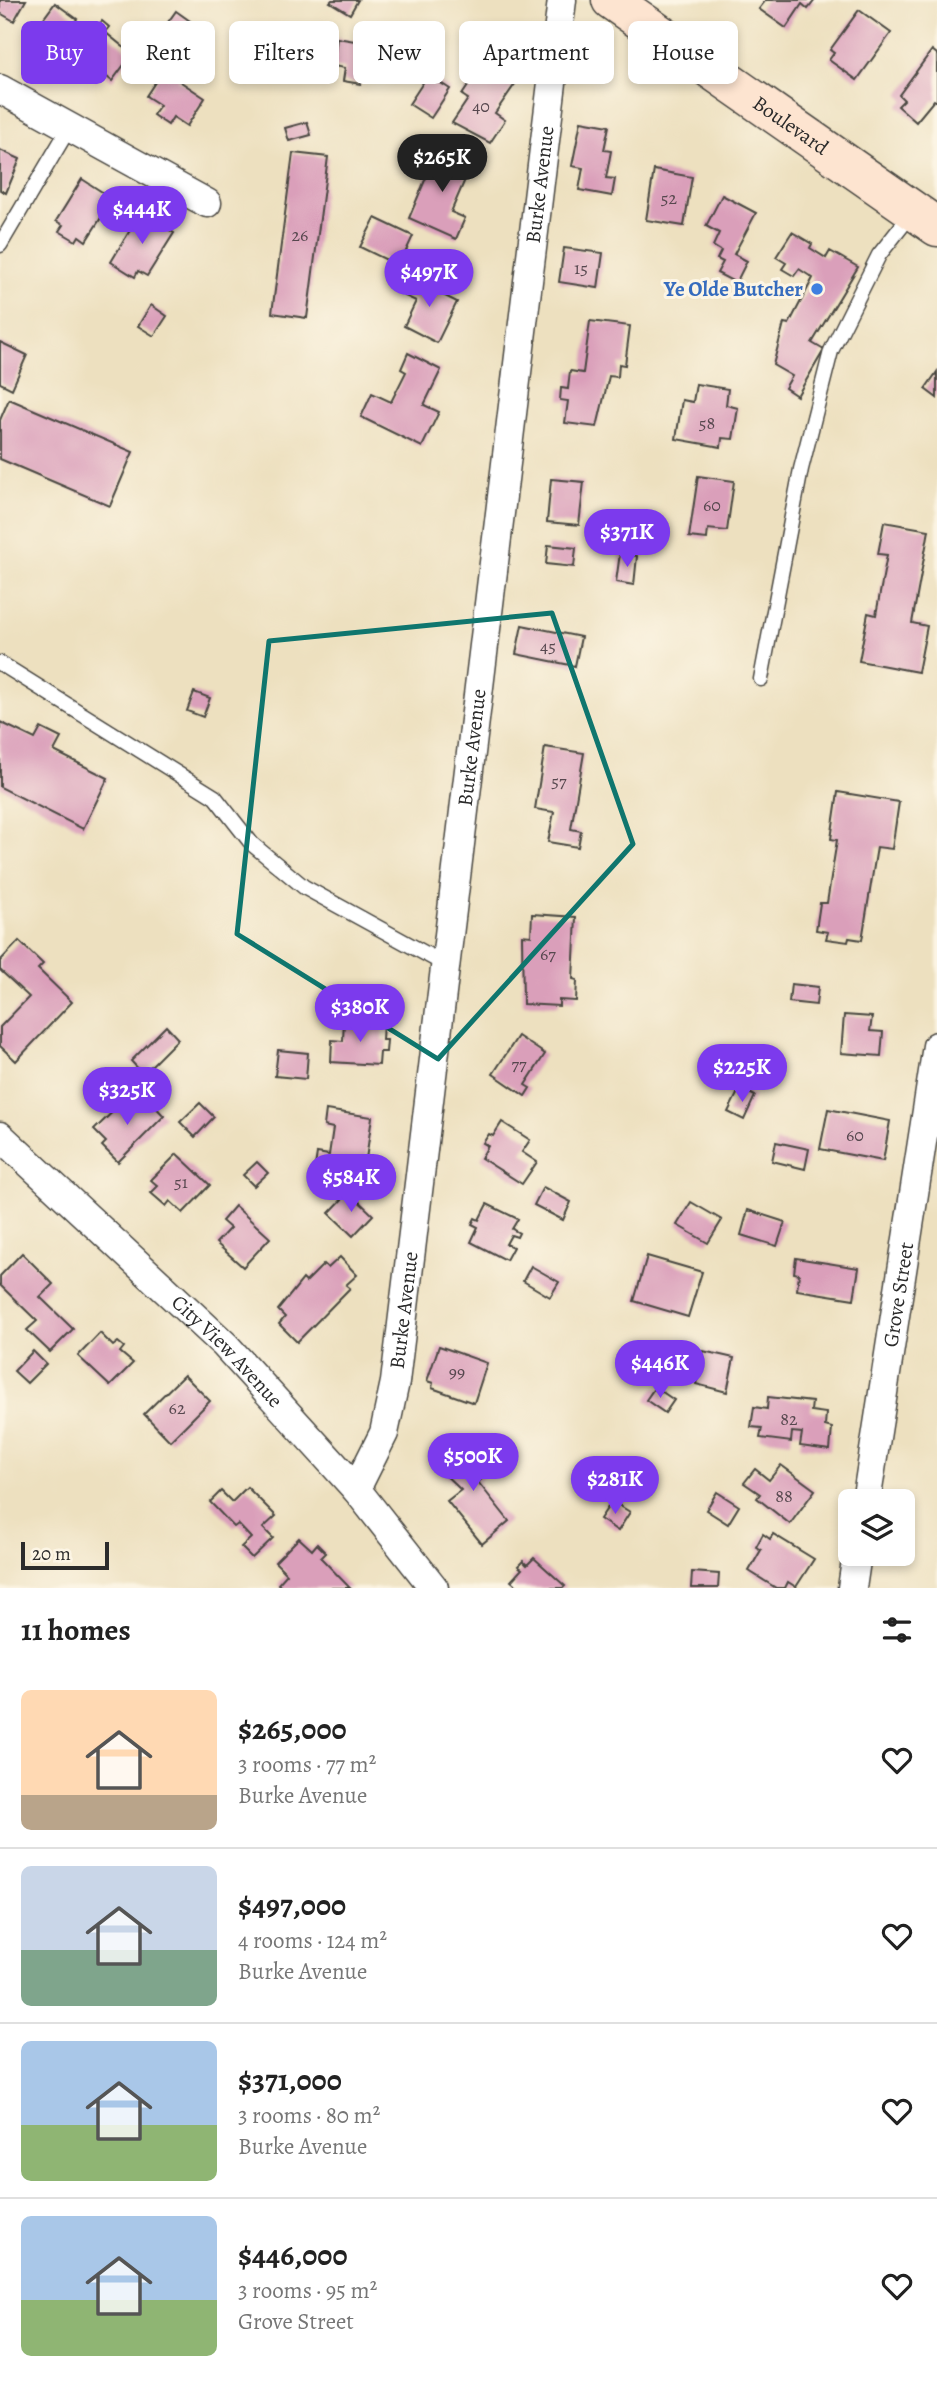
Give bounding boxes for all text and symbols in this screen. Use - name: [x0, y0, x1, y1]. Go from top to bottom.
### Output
- chip: Buy: [21, 21, 107, 84]
- chip: Rent: [121, 21, 215, 84]
- chip: Filters: [229, 21, 339, 84]
- chip: New: [353, 21, 445, 84]
- chip: Apartment: [459, 21, 614, 84]
- chip: House: [628, 21, 738, 84]
- street label: Boulevard: [747, 89, 835, 162]
- house number: 40: [472, 94, 490, 118]
- street label: Burke Avenue: [519, 124, 561, 245]
- pin: $265K: [393, 134, 491, 194]
- text: $265K: [413, 141, 471, 172]
- house number: 52: [661, 186, 678, 210]
- pin: $444K: [93, 187, 191, 246]
- text: $444K: [113, 193, 171, 224]
- house number: 26: [292, 223, 308, 247]
- pin: $497K: [380, 250, 478, 309]
- text: $497K: [400, 256, 458, 287]
- house number: 15: [574, 256, 588, 280]
- place label: Ye Olde Butcher: [663, 275, 803, 303]
- marker: Ye Olde Butcher: [809, 281, 825, 297]
- house number: 58: [699, 411, 715, 435]
- house number: 60: [703, 493, 721, 517]
- pin: $371K: [578, 510, 676, 569]
- text: $371K: [600, 516, 654, 547]
- house number: 45: [540, 634, 556, 658]
- street label: Burke Avenue: [451, 687, 493, 808]
- house number: 57: [551, 769, 567, 793]
- house number: 67: [540, 942, 556, 966]
- pin: $380K: [311, 984, 409, 1044]
- text: $380K: [331, 991, 389, 1022]
- pin: $225K: [693, 1044, 791, 1104]
- text: $225K: [713, 1051, 771, 1082]
- house number: 77: [511, 1052, 527, 1076]
- pin: $325K: [78, 1068, 176, 1127]
- text: $325K: [99, 1074, 155, 1105]
- house number: 60: [846, 1123, 864, 1147]
- pin: $584K: [302, 1154, 400, 1214]
- text: $584K: [322, 1161, 380, 1192]
- house number: 51: [174, 1170, 188, 1194]
- street label: Grove Street: [876, 1240, 920, 1349]
- street label: Burke Avenue: [383, 1250, 425, 1371]
- street label: City View Avenue: [166, 1288, 289, 1414]
- pin: $446K: [611, 1340, 709, 1400]
- text: $446K: [631, 1347, 689, 1378]
- house number: 99: [449, 1360, 465, 1384]
- house number: 62: [169, 1396, 186, 1420]
- house number: 82: [780, 1407, 798, 1431]
- pin: $500K: [424, 1434, 522, 1493]
- text: $500K: [444, 1440, 502, 1471]
- pin: $281K: [566, 1456, 664, 1516]
- text: $281K: [587, 1463, 643, 1494]
- house number: 88: [775, 1484, 793, 1508]
- map controls: [838, 1489, 915, 1566]
- button: layers: [838, 1489, 915, 1566]
- scale bar: [21, 1539, 108, 1571]
- text: 20 m: [32, 1541, 71, 1567]
- text: 11 homes: [21, 1610, 131, 1650]
- icon: filters: [878, 1611, 916, 1649]
- text: $265,000: [238, 1709, 347, 1749]
- icon: home: [77, 1718, 161, 1802]
- icon: heart: [878, 1741, 916, 1779]
- text: 3 rooms · 77 m²: [238, 1749, 376, 1780]
- text: Burke Avenue: [238, 1780, 367, 1811]
- text: $497,000: [238, 1885, 346, 1925]
- icon: home: [77, 1894, 161, 1978]
- icon: heart: [878, 1917, 916, 1955]
- text: 4 rooms · 124 m²: [238, 1925, 387, 1956]
- text: Burke Avenue: [238, 1956, 367, 1987]
- text: $371,000: [238, 2060, 342, 2100]
- icon: home: [77, 2069, 161, 2153]
- icon: heart: [878, 2092, 916, 2130]
- text: 3 rooms · 80 m²: [238, 2100, 380, 2131]
- text: Burke Avenue: [238, 2131, 367, 2162]
- text: $446,000: [238, 2235, 348, 2275]
- icon: home: [77, 2244, 161, 2328]
- icon: heart: [878, 2267, 916, 2305]
- text: 3 rooms · 95 m²: [238, 2275, 377, 2306]
- text: Grove Street: [238, 2306, 354, 2337]

